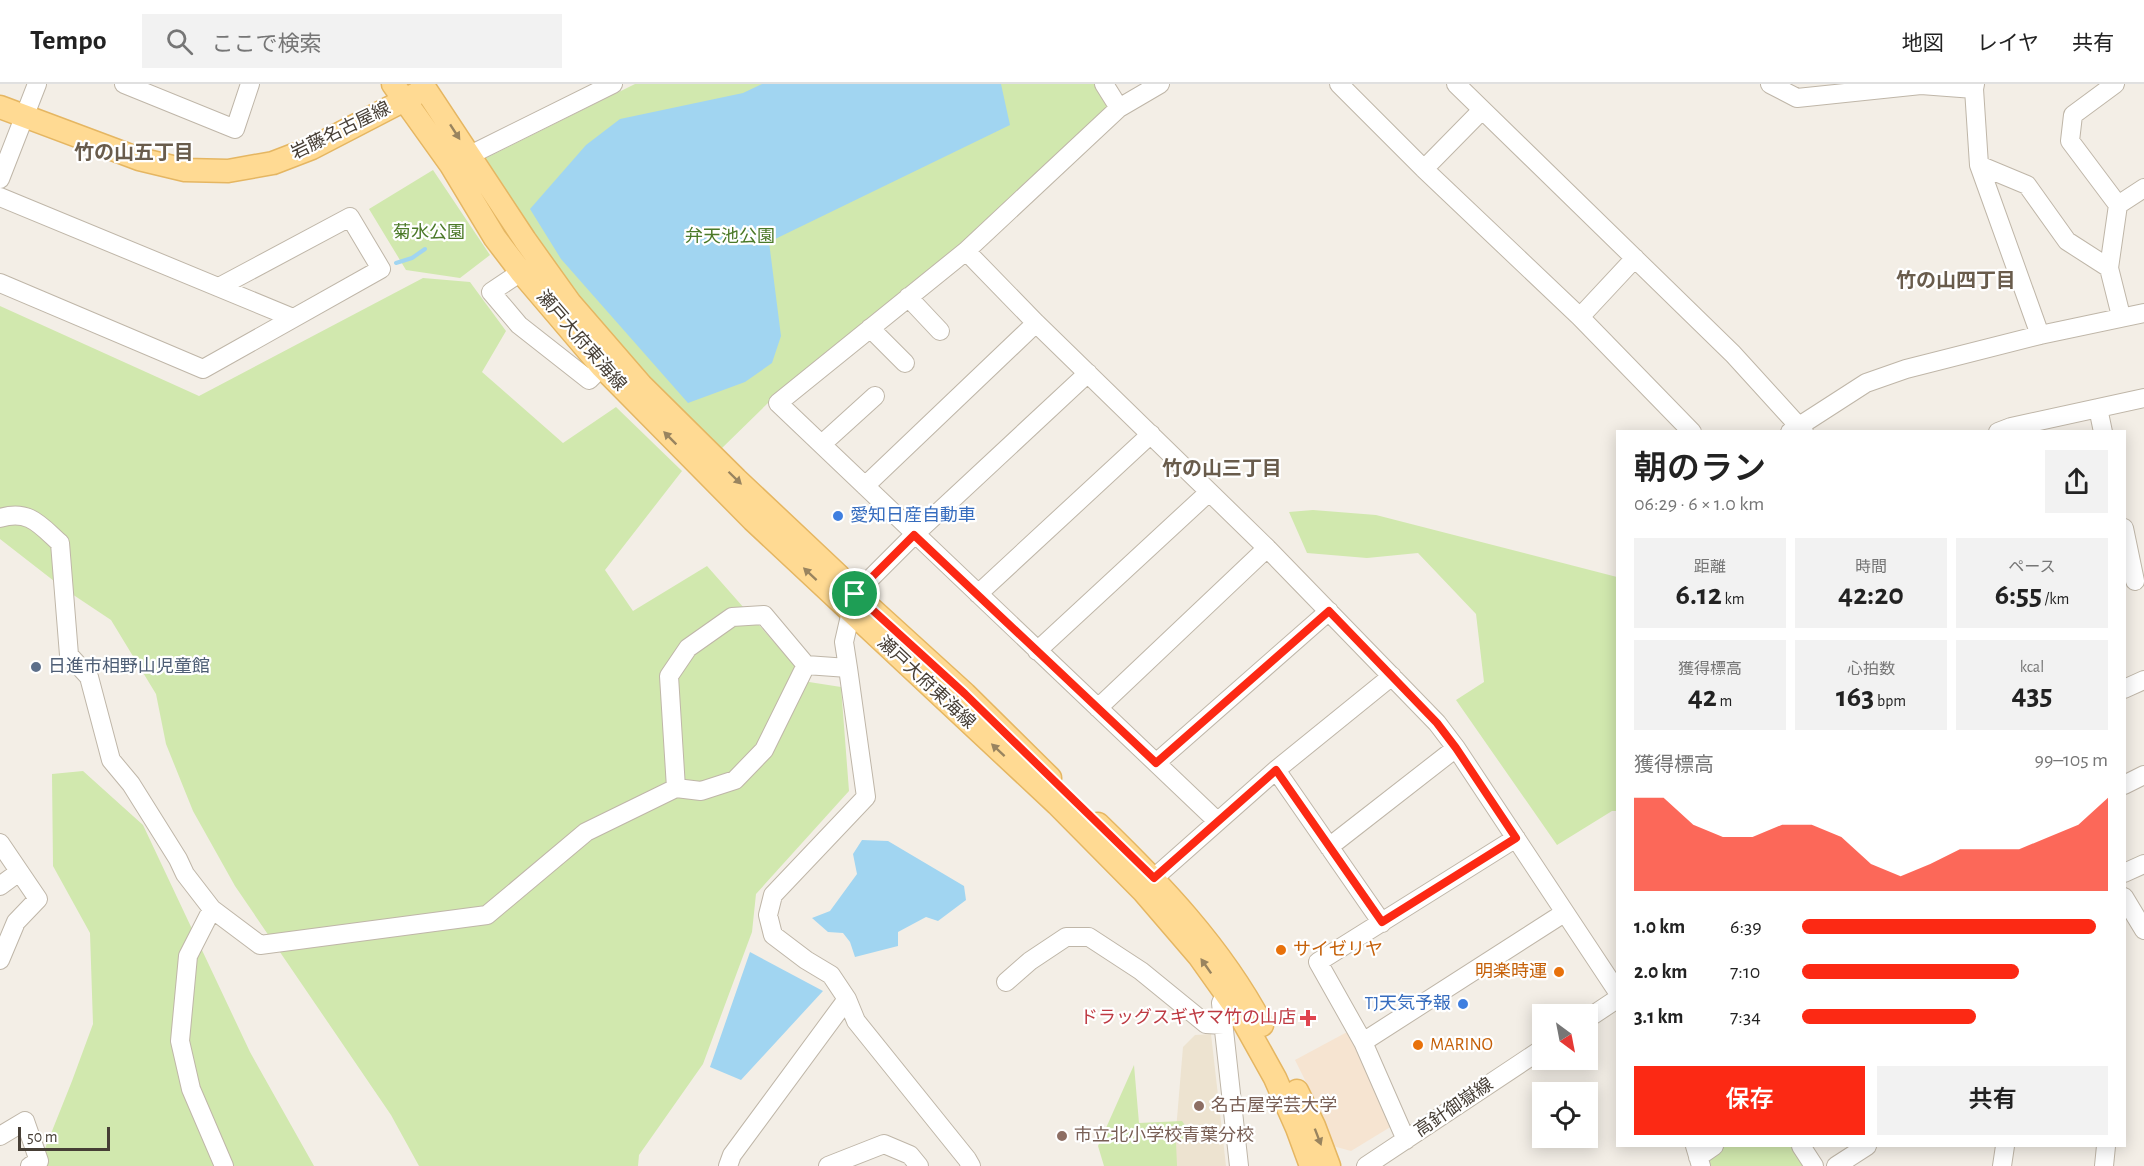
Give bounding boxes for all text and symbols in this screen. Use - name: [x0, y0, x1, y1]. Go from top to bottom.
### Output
- search box: [142, 14, 562, 68]
- icon: search: [163, 25, 196, 58]
- text: Tempo: [30, 27, 106, 55]
- text: ここで検索: [211, 33, 321, 55]
- text: 地図: [1902, 33, 1944, 54]
- text: レイヤ: [1977, 33, 2039, 54]
- text: 共有: [2072, 33, 2114, 54]
- street label: 岩藤名古屋線: [288, 97, 393, 163]
- one-way arrow: [449, 124, 460, 140]
- district label: 竹の山五丁目: [74, 142, 194, 163]
- park label: 菊水公園: [393, 223, 465, 242]
- park label: 弁天池公園: [685, 226, 775, 246]
- district label: 竹の山四丁目: [1896, 270, 2016, 291]
- street label: 瀬戸大府東海線: [533, 286, 631, 394]
- one-way arrow: [663, 431, 678, 445]
- button: share: [2045, 450, 2108, 513]
- text: 朝のラン: [1634, 453, 1766, 486]
- district label: 竹の山三丁目: [1162, 458, 1282, 479]
- one-way arrow: [728, 471, 743, 485]
- text: 06:29 · 6 × 1.0 km: [1634, 494, 1764, 514]
- place label: 愛知日産自動車: [850, 505, 976, 525]
- marker: 愛知日産自動車: [831, 509, 845, 523]
- text: 距離: [1694, 559, 1726, 575]
- text: 時間: [1855, 559, 1887, 575]
- text: ペース: [2008, 559, 2056, 575]
- one-way arrow: [803, 567, 818, 581]
- pin: [829, 568, 880, 619]
- icon: arrive: [838, 577, 871, 610]
- text: 6.12: [1675, 580, 1722, 610]
- text: 42:20: [1838, 580, 1904, 610]
- text: 6:55: [1995, 580, 2042, 610]
- text: km: [1722, 591, 1745, 607]
- text: /km: [2042, 591, 2069, 607]
- street label: 瀬戸大府東海線: [874, 632, 980, 733]
- place label: 日進市相野山児童館: [48, 656, 210, 676]
- text: kcal: [2020, 659, 2044, 675]
- marker: 日進市相野山児童館: [29, 660, 43, 674]
- text: 獲得標高: [1678, 661, 1742, 677]
- text: 心拍数: [1847, 661, 1895, 677]
- text: 435: [2012, 680, 2052, 710]
- text: 42: [1688, 682, 1717, 712]
- text: 163: [1836, 682, 1874, 712]
- text: m: [1717, 693, 1732, 709]
- text: bpm: [1874, 693, 1906, 709]
- one-way arrow: [991, 743, 1006, 757]
- text: 99–105 m: [2035, 750, 2108, 770]
- text: 獲得標高: [1634, 755, 1714, 775]
- text: 1.0 km: [1634, 917, 1685, 937]
- text: 6:39: [1730, 917, 1762, 937]
- place label: サイゼリヤ: [1293, 939, 1383, 959]
- marker: サイゼリヤ: [1274, 943, 1288, 957]
- one-way arrow: [1201, 958, 1212, 974]
- place label: 明楽時運: [1475, 962, 1547, 981]
- text: 2.0 km: [1634, 962, 1687, 982]
- text: 7:10: [1730, 962, 1760, 982]
- marker: 明楽時運: [1552, 965, 1566, 979]
- place label: TJ天気予報: [1365, 993, 1451, 1013]
- marker: TJ天気予報: [1456, 997, 1470, 1011]
- north arrow: [1532, 1004, 1598, 1070]
- map controls: [1532, 1004, 1598, 1148]
- place label: ドラッグスギヤマ竹の山店: [1080, 1007, 1296, 1027]
- text: 3.1 km: [1634, 1007, 1683, 1027]
- text: 7:34: [1730, 1007, 1761, 1027]
- marker: ドラッグスギヤマ竹の山店: [1301, 1011, 1315, 1025]
- place label: MARINO: [1430, 1036, 1493, 1054]
- marker: MARINO: [1411, 1038, 1425, 1052]
- button: 保存: [1634, 1066, 1865, 1135]
- button: 共有: [1877, 1066, 2108, 1135]
- street label: 高針御嶽線: [1411, 1074, 1496, 1141]
- button: locate: [1532, 1082, 1598, 1148]
- place label: 名古屋学芸大学: [1211, 1095, 1337, 1115]
- marker: 名古屋学芸大学: [1192, 1099, 1206, 1113]
- scale bar: [18, 1124, 110, 1152]
- place label: 市立北小学校青葉分校: [1074, 1125, 1254, 1145]
- text: 50 m: [27, 1129, 58, 1145]
- marker: 市立北小学校青葉分校: [1055, 1129, 1069, 1143]
- one-way arrow: [1313, 1129, 1323, 1147]

